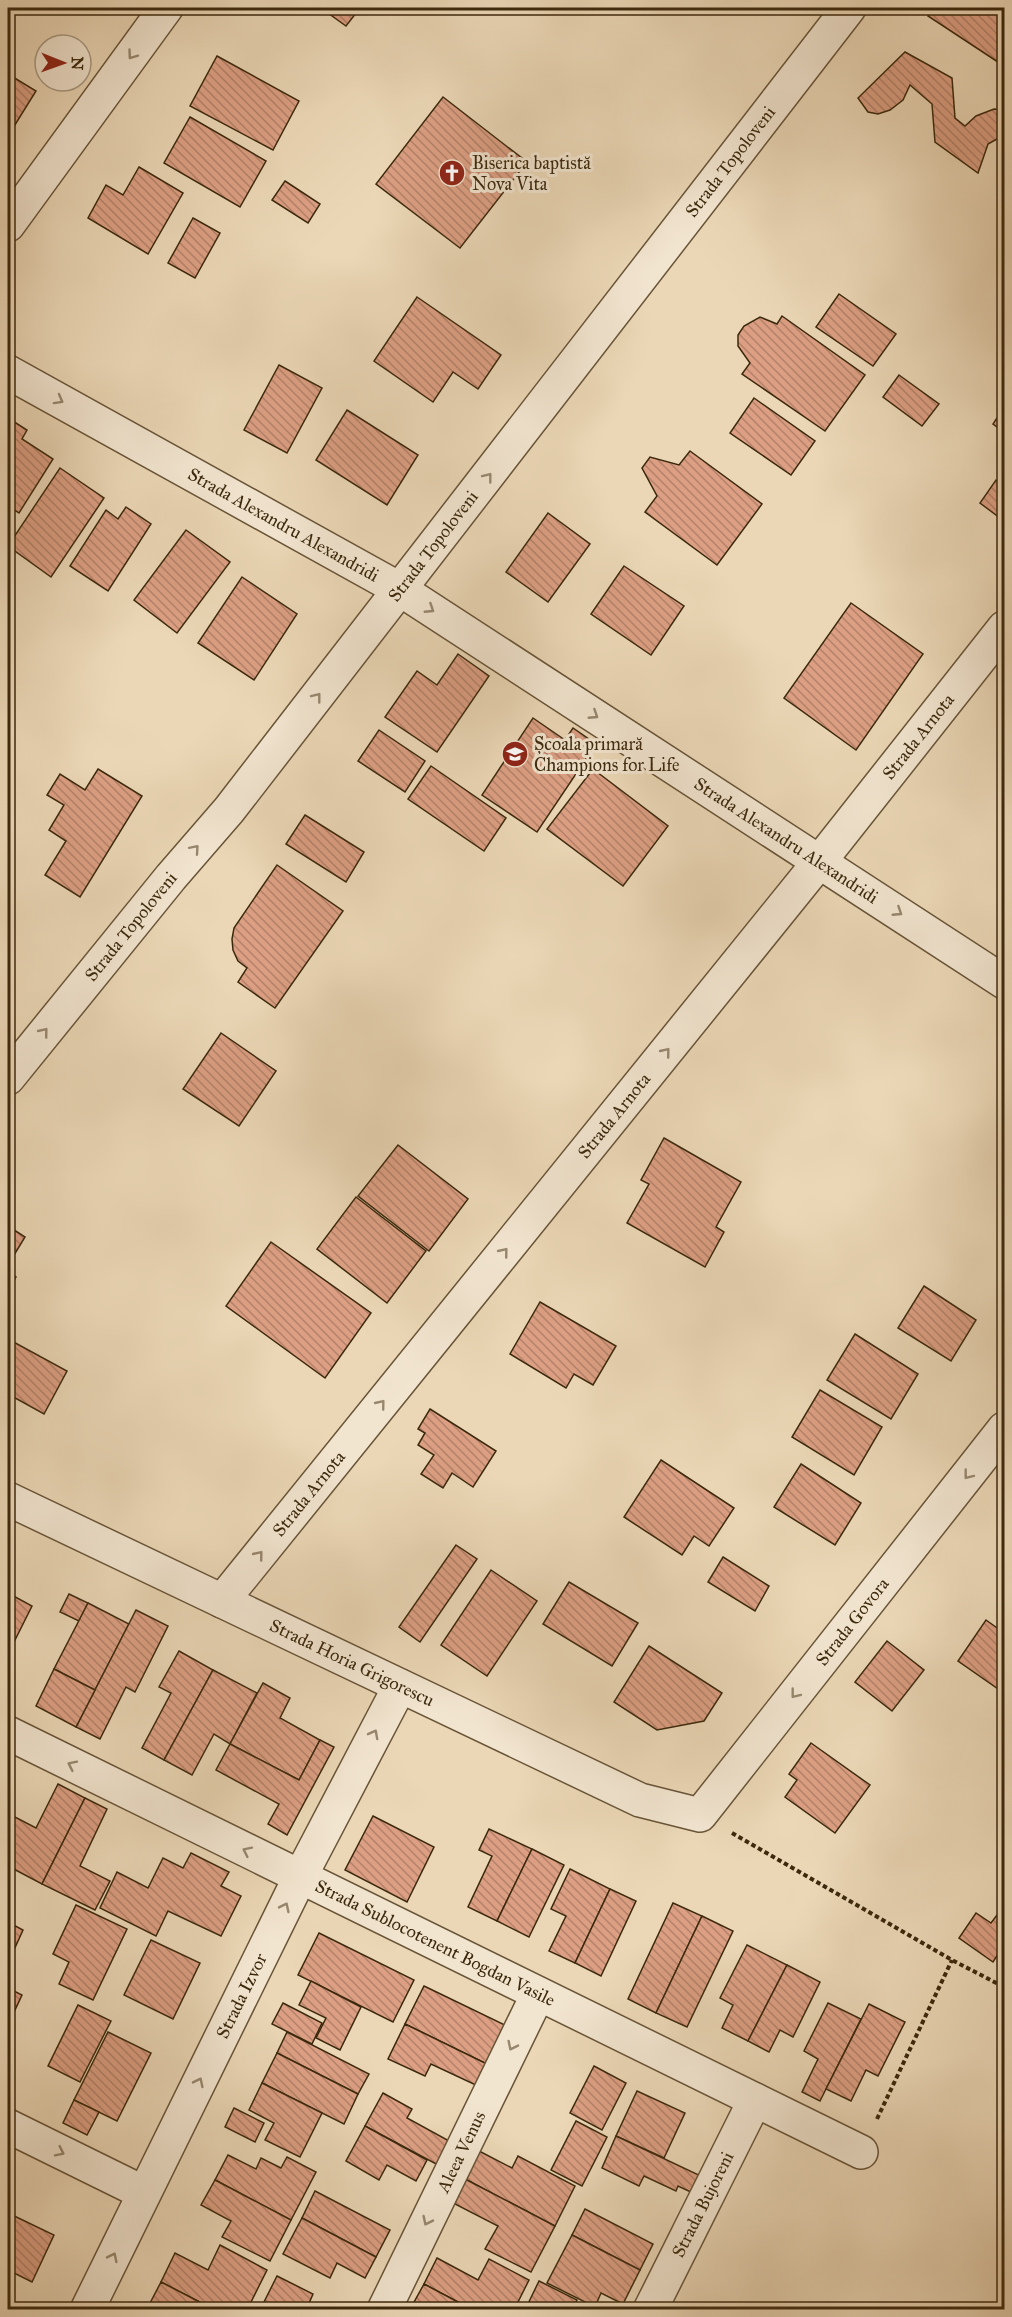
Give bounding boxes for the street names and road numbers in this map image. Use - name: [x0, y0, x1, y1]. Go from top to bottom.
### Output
- street label: Strada Topoloveni: [680, 102, 780, 221]
- street label: Strada Alexandru Alexandridi: [184, 463, 383, 587]
- street label: Strada Topoloveni: [383, 486, 483, 606]
- street label: Strada Arnota: [878, 689, 959, 784]
- street label: Strada Alexandru Alexandridi: [690, 773, 883, 908]
- street label: Strada Topoloveni: [80, 867, 182, 986]
- street label: Strada Arnota: [573, 1068, 656, 1163]
- street label: Strada Arnota: [268, 1446, 350, 1541]
- street label: Strada Govora: [811, 1573, 894, 1670]
- street label: Strada Horia Grigorescu: [266, 1614, 438, 1712]
- street label: Strada Sublocotenent Bogdan Vasile: [312, 1875, 559, 2011]
- street label: Strada Izvor: [211, 1950, 272, 2042]
- street label: Aleea Venus: [431, 2107, 490, 2197]
- street label: Strada Bujoreni: [667, 2148, 738, 2261]

